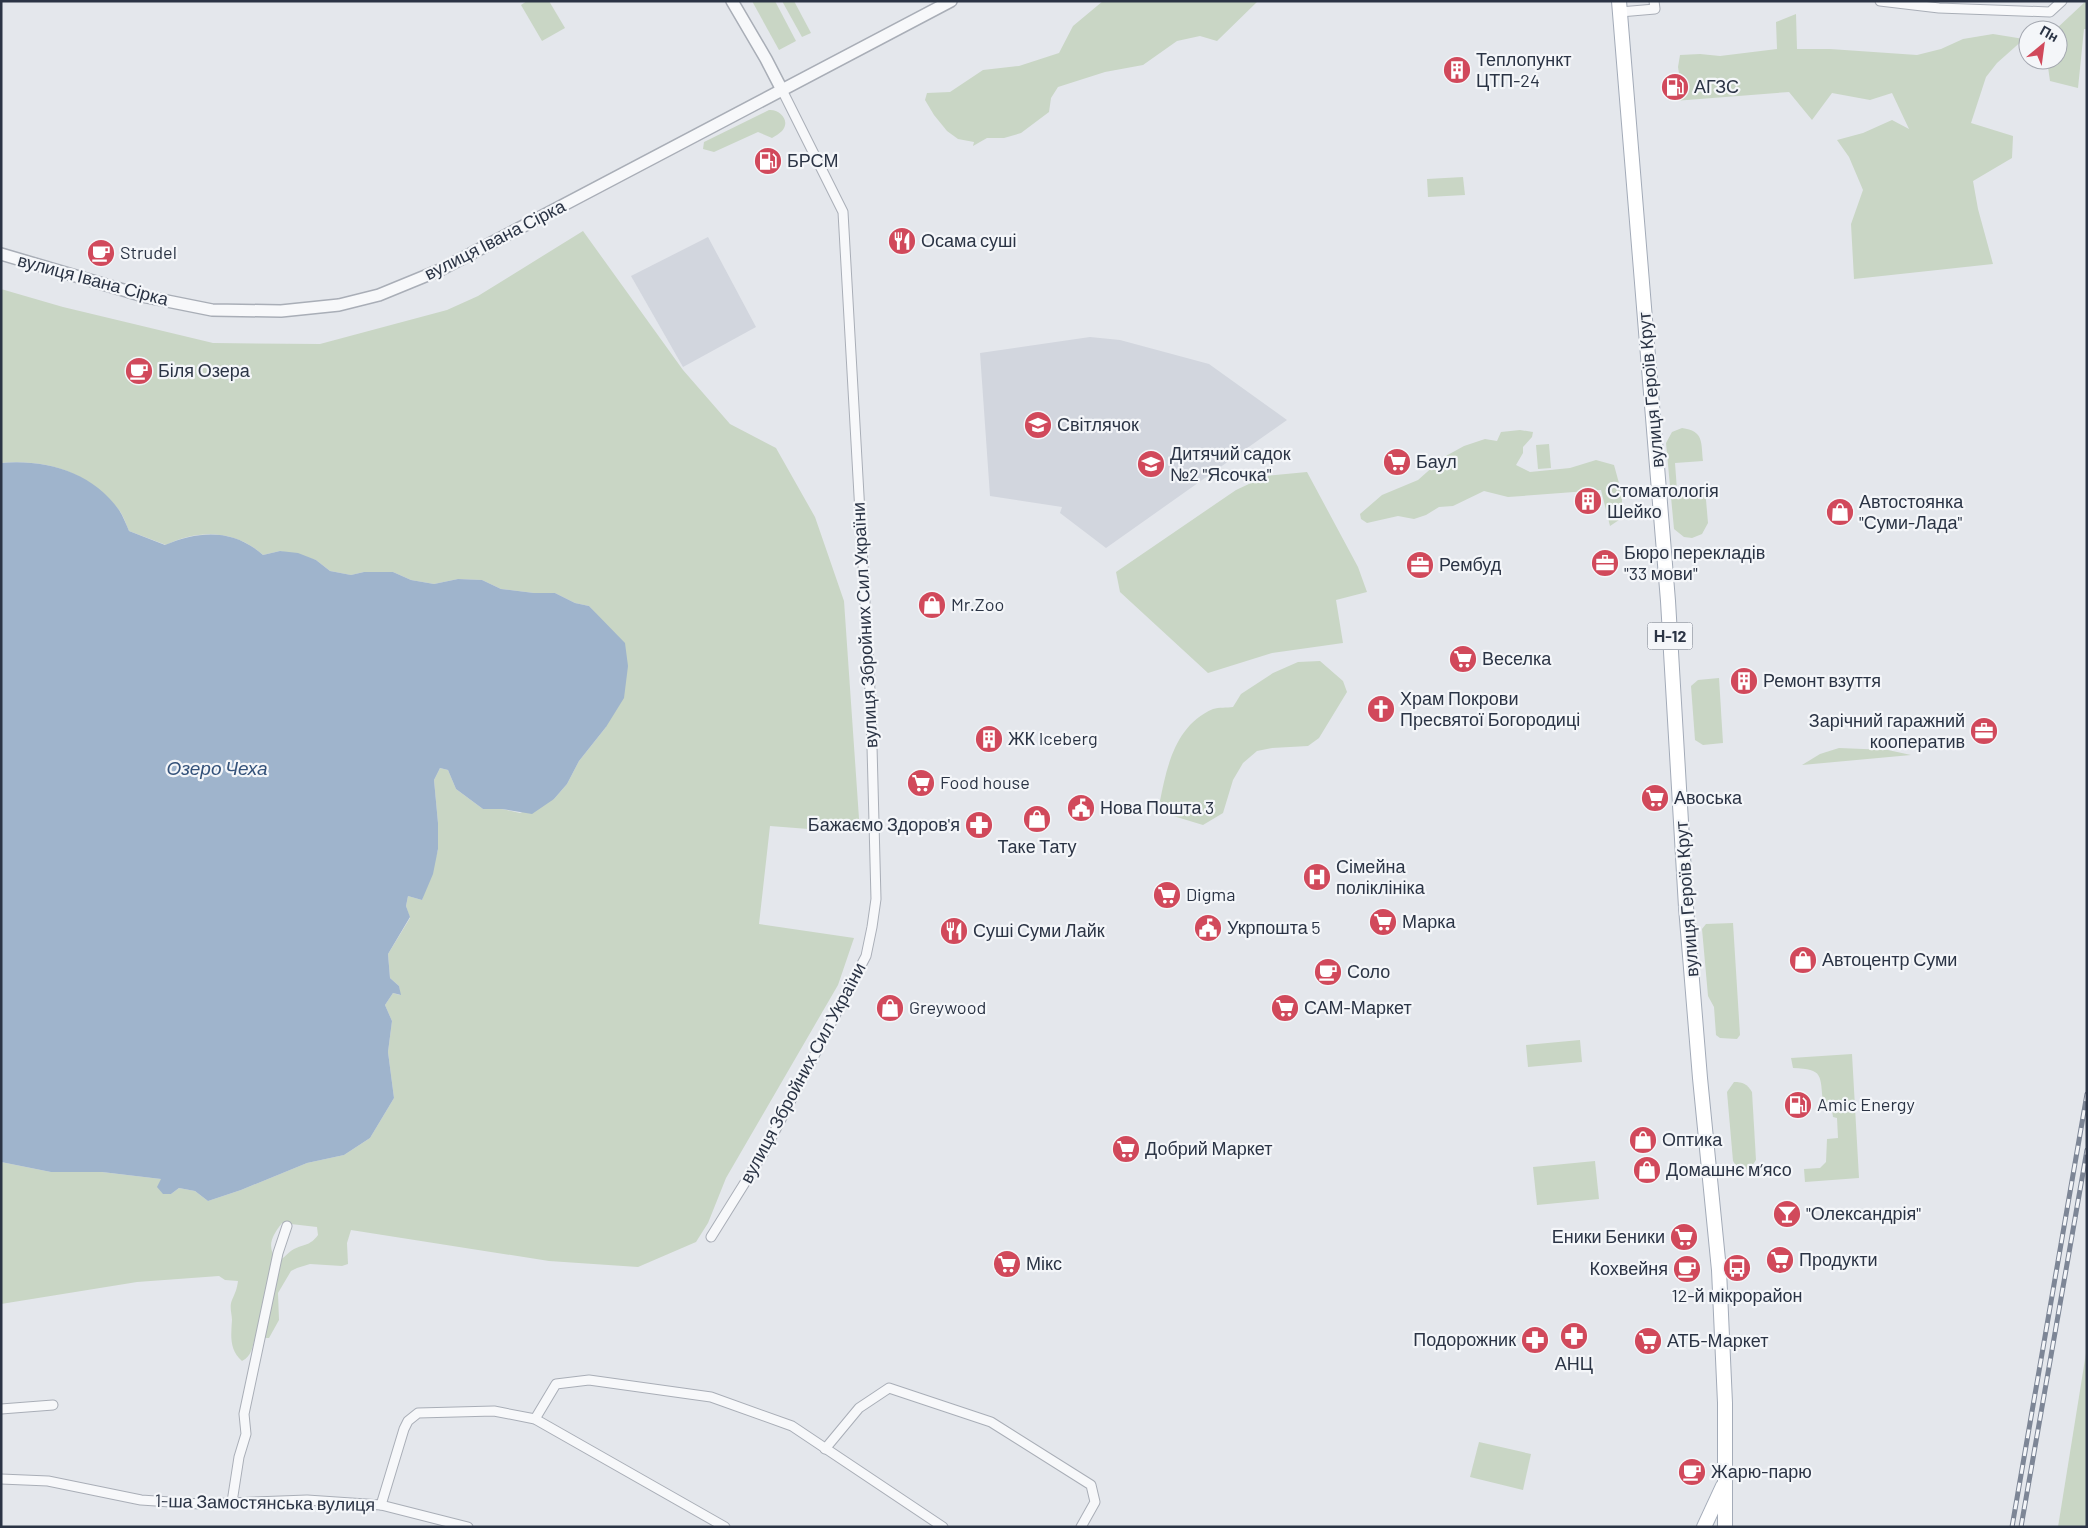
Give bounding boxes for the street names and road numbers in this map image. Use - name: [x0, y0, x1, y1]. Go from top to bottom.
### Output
- street label: вулиця Івана Сірка: [420, 194, 570, 284]
- street label: вулиця Івана Сірка: [15, 248, 172, 310]
- street label: вулиця Героїв Крут: [1632, 311, 1668, 469]
- street label: вулиця Збройних Сил України: [847, 501, 881, 749]
- road number: Н-12: [1648, 622, 1692, 650]
- street label: вулиця Героїв Крут: [1670, 820, 1702, 978]
- street label: вулиця Збройних Сил України: [735, 959, 870, 1187]
- street label: 1-ша Замостянська вулиця: [155, 1489, 375, 1515]

